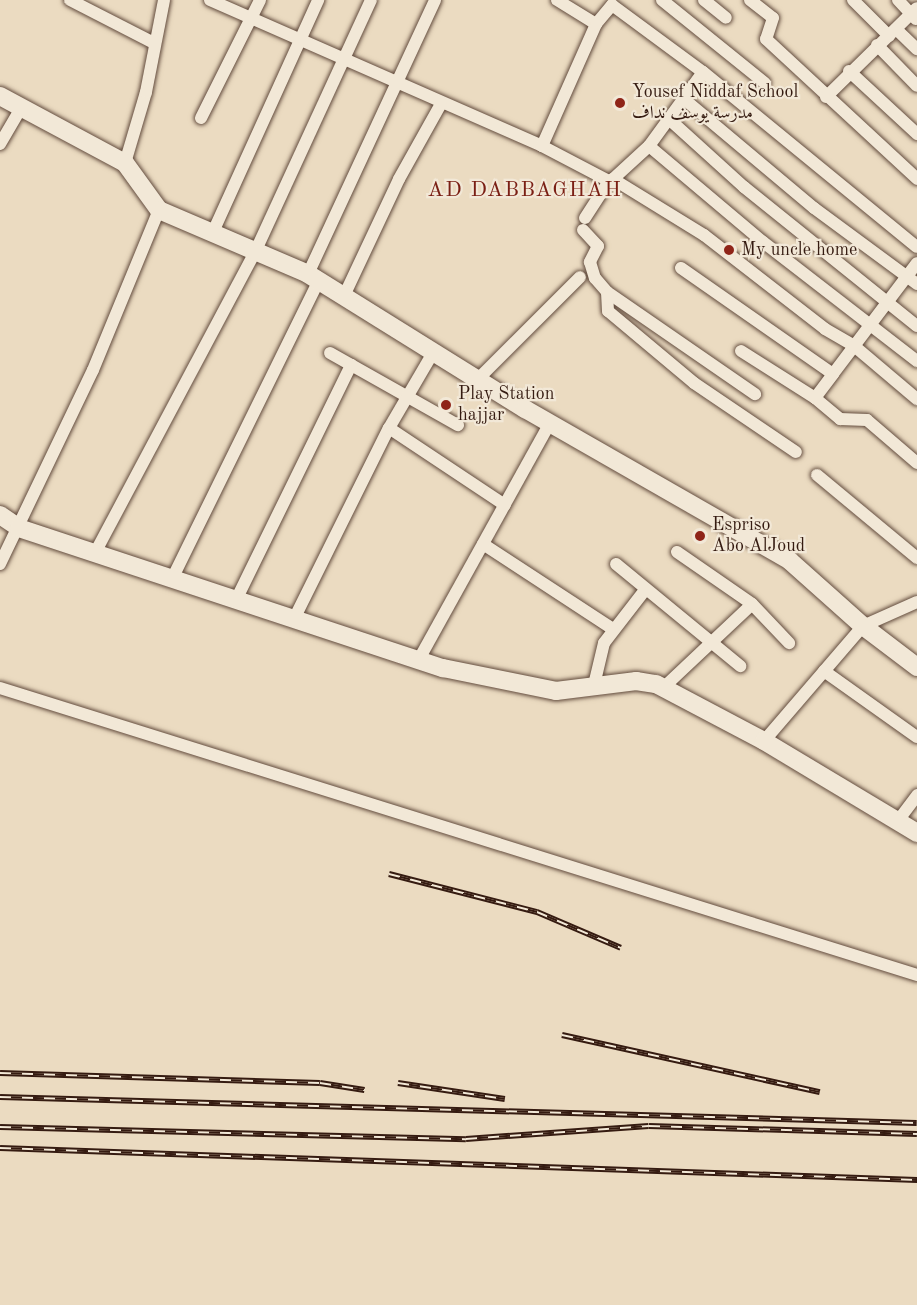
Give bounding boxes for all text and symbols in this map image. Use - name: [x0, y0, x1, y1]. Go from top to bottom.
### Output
- place label: Yousef Niddaf School مدرسة يوسف نداف: [632, 82, 798, 124]
- marker: Yousef Niddaf School مدرسة يوسف نداف: [613, 96, 627, 110]
- district label: AD DABBAGHAH: [428, 178, 622, 204]
- place label: My uncle home: [741, 239, 857, 261]
- marker: My uncle home: [722, 243, 736, 257]
- place label: Play Station hajjar: [458, 384, 554, 426]
- marker: Play Station hajjar: [439, 398, 453, 412]
- place label: Espriso Abo AlJoud: [712, 515, 805, 558]
- marker: Espriso Abo AlJoud: [693, 529, 707, 543]

